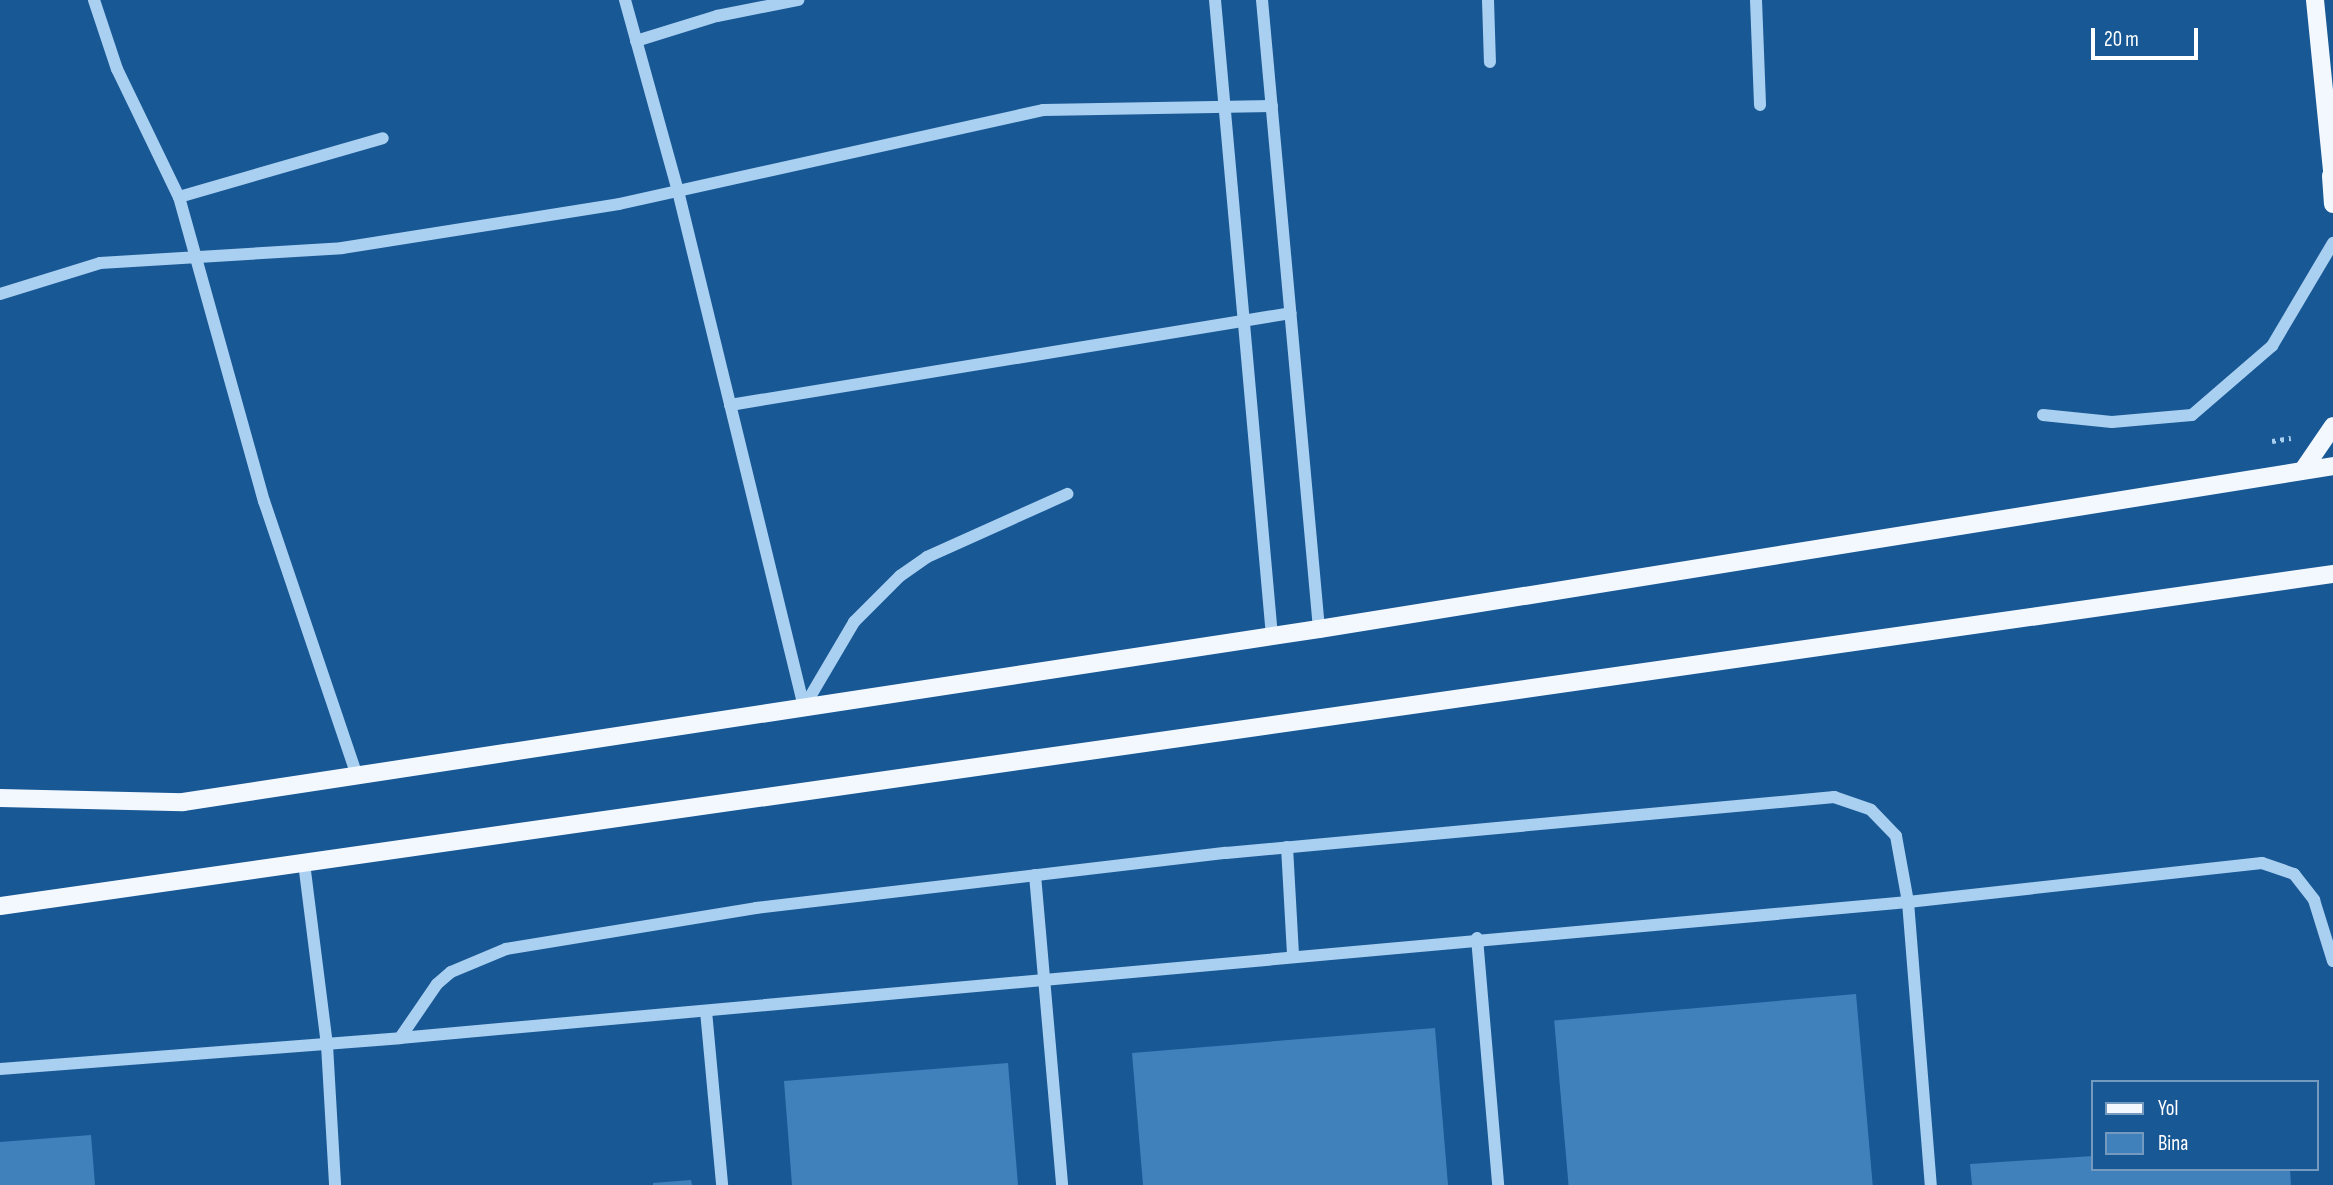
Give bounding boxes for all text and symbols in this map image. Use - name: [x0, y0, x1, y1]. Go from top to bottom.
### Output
- scale bar: [2095, 14, 2202, 58]
- text: 20 m: [2104, 27, 2139, 52]
- legend: [2092, 1080, 2319, 1171]
- text: Yol: [2158, 1096, 2178, 1121]
- text: Bina: [2158, 1131, 2188, 1156]

